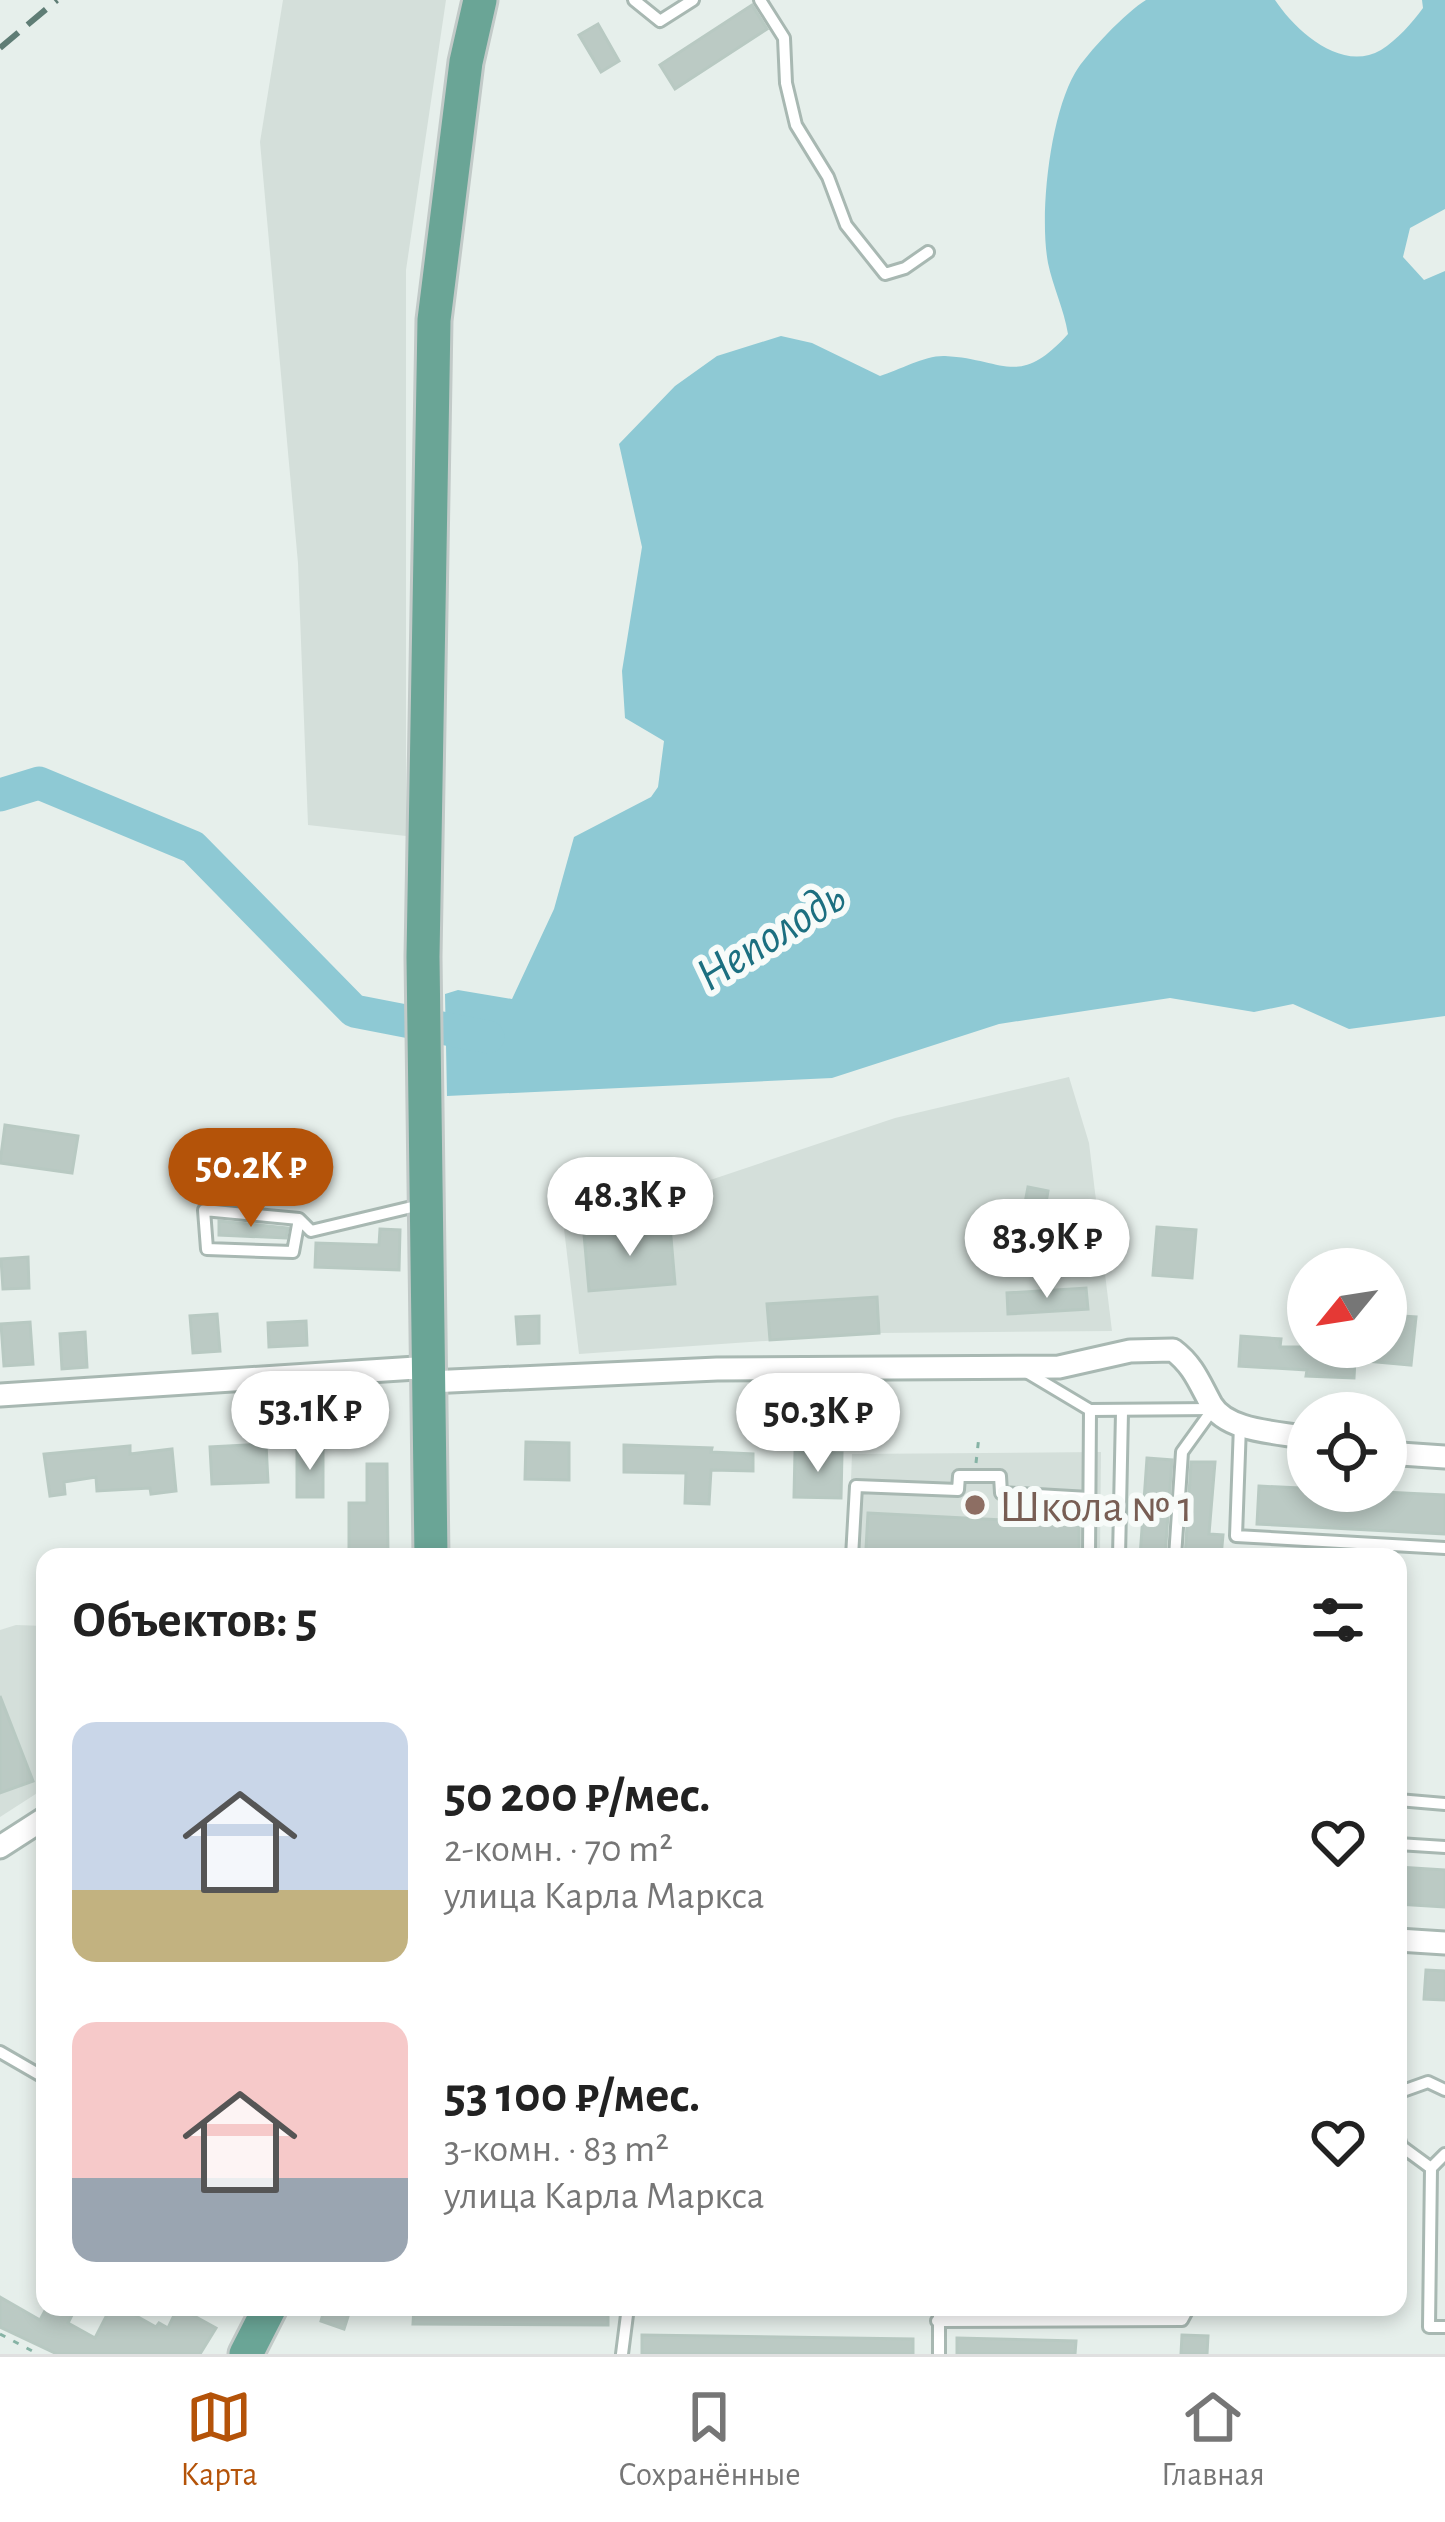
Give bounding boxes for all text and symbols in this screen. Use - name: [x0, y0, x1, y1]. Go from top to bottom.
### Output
- water label: Неполодь: [689, 872, 855, 1001]
- pin: 50.2K ₽: [140, 1128, 362, 1230]
- text: 50.2K ₽: [195, 1147, 307, 1186]
- pin: 48.3K ₽: [519, 1157, 741, 1259]
- text: 48.3K ₽: [574, 1176, 686, 1215]
- pin: 83.9K ₽: [936, 1199, 1158, 1301]
- text: 83.9K ₽: [992, 1218, 1102, 1257]
- north arrow: [1287, 1248, 1407, 1368]
- map controls: [1287, 1248, 1407, 1512]
- pin: 53.1K ₽: [199, 1371, 421, 1473]
- pin: 50.3K ₽: [707, 1373, 929, 1475]
- text: 53.1K ₽: [258, 1390, 362, 1429]
- text: 50.3K ₽: [763, 1392, 873, 1431]
- button: locate: [1287, 1392, 1407, 1512]
- place label: Школа № 1: [999, 1485, 1193, 1530]
- marker: Школа № 1: [962, 1492, 988, 1518]
- icon: filters: [1305, 1587, 1371, 1653]
- text: Объектов: 5: [72, 1595, 318, 1646]
- icon: home: [168, 1770, 312, 1914]
- text: 50 200 ₽/мес.: [444, 1770, 711, 1821]
- icon: heart: [1305, 1809, 1371, 1875]
- text: 2-комн. · 70 m²: [444, 1830, 673, 1869]
- text: улица Карла Маркса: [444, 1877, 765, 1916]
- icon: home: [168, 2070, 312, 2214]
- text: 53 100 ₽/мес.: [444, 2070, 701, 2121]
- icon: heart: [1305, 2109, 1371, 2175]
- text: 3-комн. · 83 m²: [444, 2130, 669, 2169]
- text: улица Карла Маркса: [444, 2177, 765, 2216]
- tab: Карта: [180, 2384, 258, 2496]
- tab: Сохранённые: [618, 2384, 801, 2496]
- tab: Главная: [1161, 2384, 1265, 2496]

